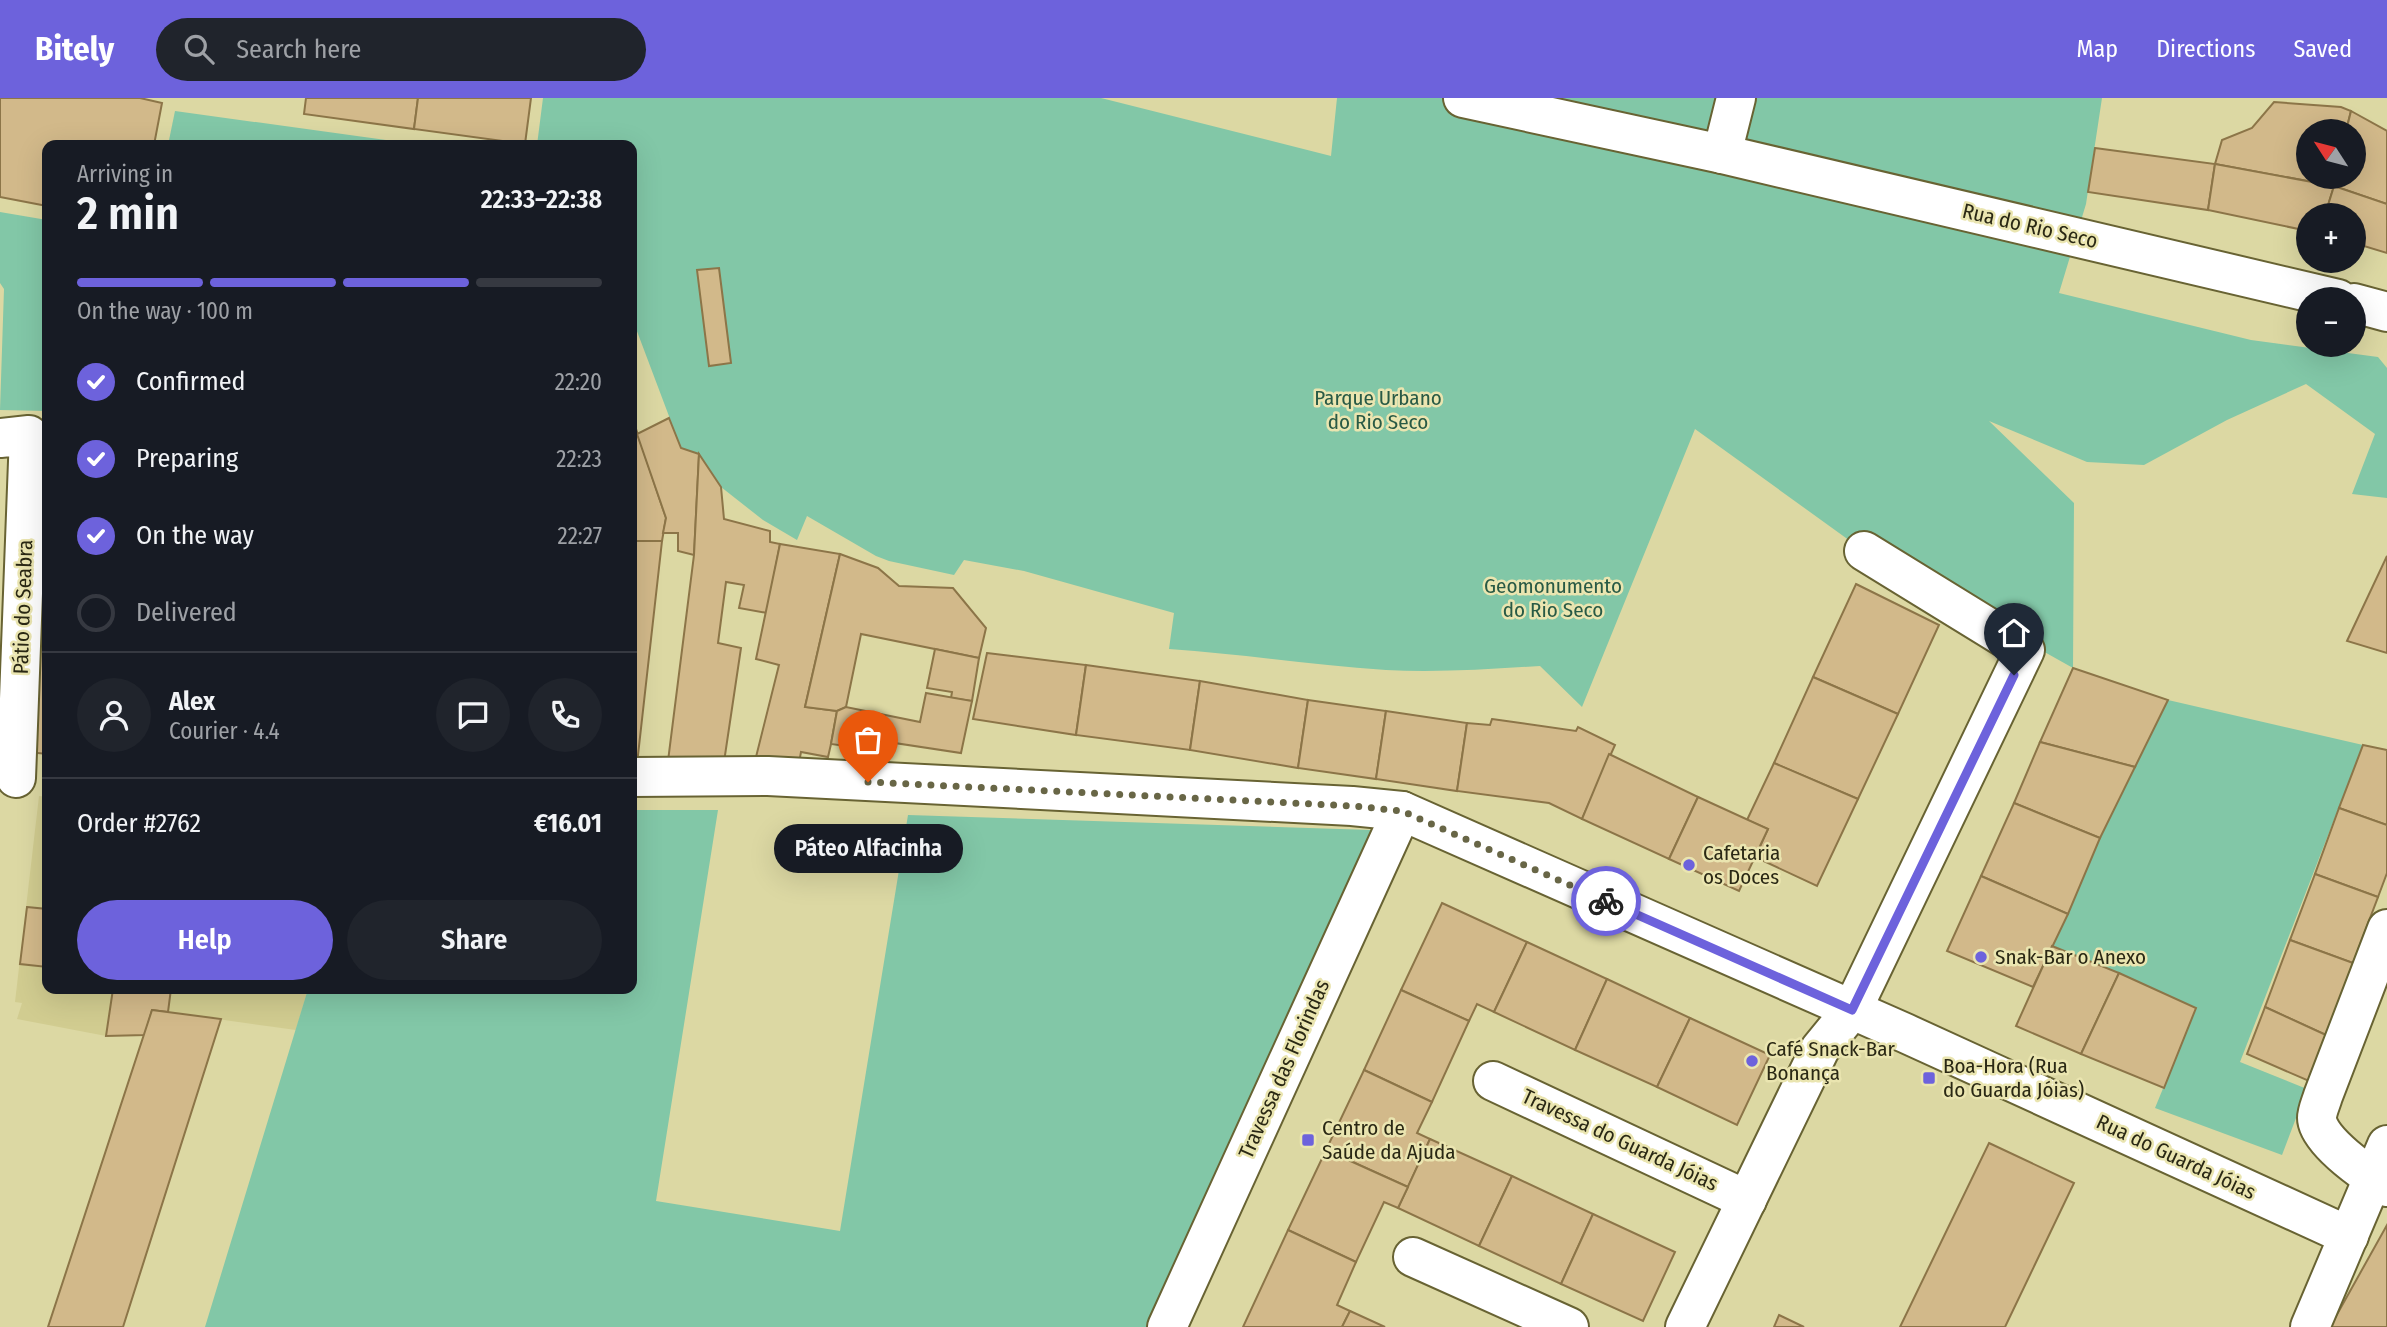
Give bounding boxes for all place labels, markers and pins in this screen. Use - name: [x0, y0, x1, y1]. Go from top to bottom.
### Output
- pin: [1984, 603, 2044, 675]
- pin: [838, 710, 898, 782]
- callout: Páteo Alfacinha: [774, 824, 962, 873]
- place label: Cafetaria os Doces: [1703, 840, 1780, 890]
- marker: Cafetaria os Doces: [1681, 857, 1697, 873]
- place label: Snak-Bar o Anexo: [1995, 944, 2146, 970]
- marker: Snak-Bar o Anexo: [1973, 949, 1989, 965]
- place label: Café Snack-Bar Bonança: [1766, 1036, 1896, 1086]
- marker: Café Snack-Bar Bonança: [1744, 1053, 1760, 1069]
- place label: Boa-Hora (Rua do Guarda Jóias): [1943, 1053, 2084, 1103]
- marker: Boa-Hora (Rua do Guarda Jóias): [1921, 1070, 1937, 1086]
- place label: Centro de Saúde da Ajuda: [1322, 1115, 1456, 1165]
- marker: Centro de Saúde da Ajuda: [1300, 1132, 1316, 1148]

